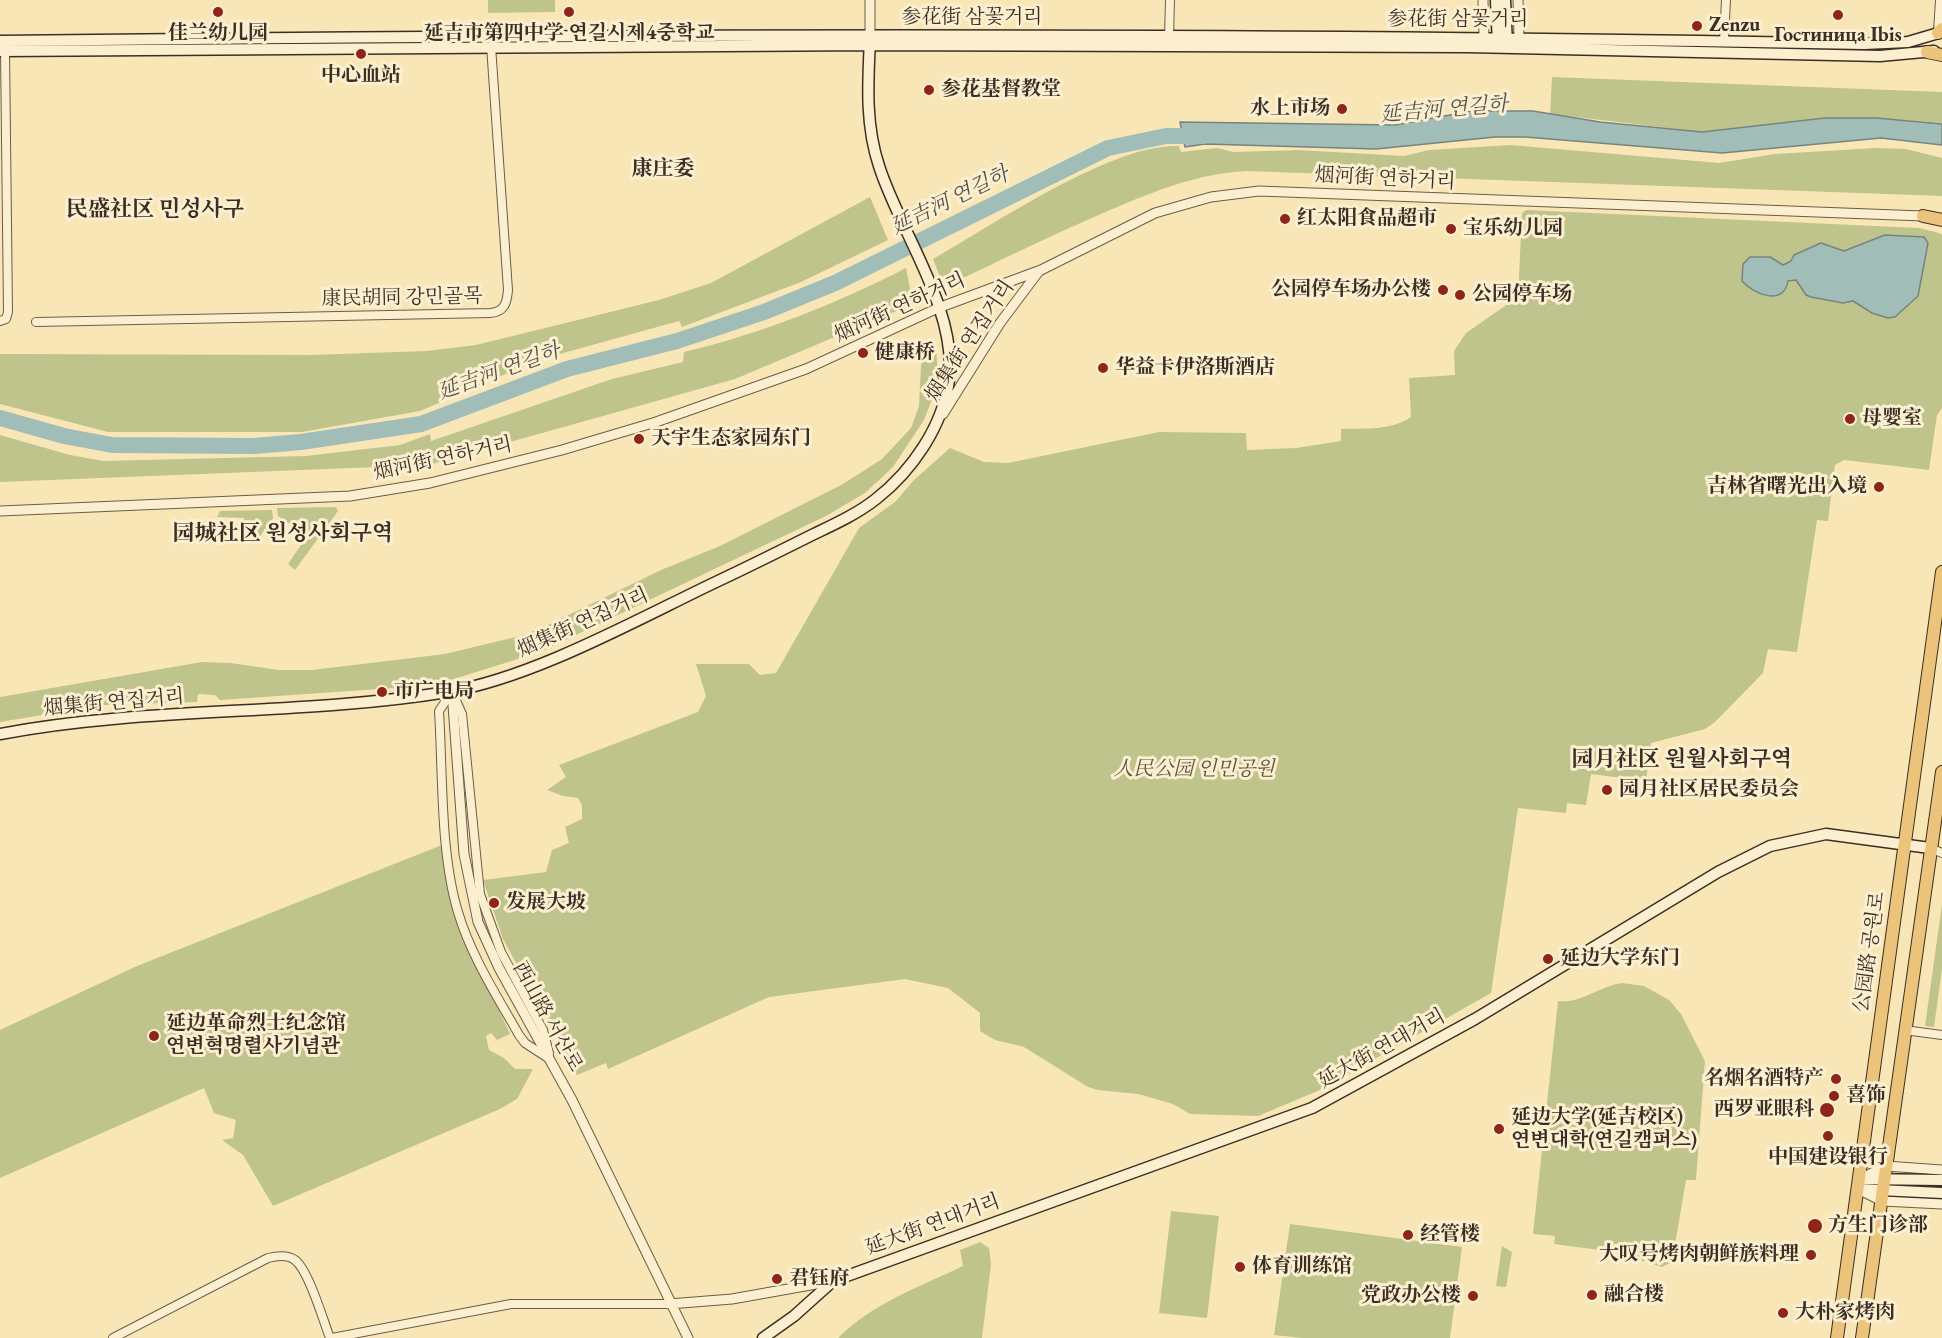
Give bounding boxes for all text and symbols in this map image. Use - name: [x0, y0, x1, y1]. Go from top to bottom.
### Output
- marker: 佳兰幼儿园: [211, 5, 225, 19]
- marker: 延吉市第四中学 연길시제4중학교: [562, 5, 576, 19]
- street label: 参花街 삼꽃거리: [901, 6, 1043, 30]
- street label: 参花街 삼꽃거리: [1387, 8, 1529, 32]
- marker: Гостиница Ibis: [1831, 8, 1845, 22]
- place label: Zenzu: [1709, 14, 1760, 38]
- marker: Zenzu: [1690, 19, 1704, 33]
- place label: 佳兰幼儿园: [168, 22, 268, 46]
- place label: 延吉市第四中学 연길시제4중학교: [424, 22, 714, 46]
- place label: Гостиница Ibis: [1774, 24, 1902, 48]
- marker: 中心血站: [354, 47, 368, 61]
- place label: 中心血站: [321, 64, 401, 88]
- place label: 参花基督教堂: [941, 78, 1061, 102]
- marker: 参花基督教堂: [922, 83, 936, 97]
- water label: 延吉河 연길하: [1379, 92, 1509, 128]
- place label: 水上市场: [1250, 97, 1330, 121]
- marker: 水上市场: [1335, 102, 1349, 116]
- district label: 康庄委: [632, 156, 694, 182]
- water label: 延吉河 연길하: [887, 162, 1013, 240]
- street label: 烟河街 연하거리: [1314, 163, 1456, 195]
- district label: 民盛社区 민성사구: [66, 197, 244, 223]
- place label: 红太阳食品超市: [1297, 207, 1437, 231]
- marker: 红太阳食品超市: [1278, 212, 1292, 226]
- place label: 宝乐幼儿园: [1463, 217, 1563, 241]
- marker: 宝乐幼儿园: [1444, 222, 1458, 236]
- street label: 烟河街 연하거리: [831, 268, 969, 348]
- street label: 烟集街 연집거리: [921, 276, 1019, 406]
- place label: 公园停车场办公楼: [1271, 278, 1431, 302]
- marker: 公园停车场办公楼: [1436, 283, 1450, 297]
- place label: 公园停车场: [1472, 283, 1572, 307]
- street label: 康民胡同 강민골목: [321, 285, 483, 311]
- marker: 公园停车场: [1453, 288, 1467, 302]
- water label: 延吉河 연길하: [435, 338, 563, 406]
- place label: 健康桥: [875, 341, 935, 365]
- marker: 健康桥: [856, 346, 870, 360]
- place label: 华益卡伊洛斯酒店: [1115, 356, 1275, 380]
- marker: 华益卡伊洛斯酒店: [1096, 361, 1110, 375]
- place label: 母婴室: [1862, 407, 1922, 431]
- marker: 母婴室: [1843, 412, 1857, 426]
- place label: 天宇生态家园东门: [651, 427, 811, 451]
- marker: 天宇生态家园东门: [632, 432, 646, 446]
- street label: 烟河街 연하거리: [371, 433, 515, 485]
- place label: 吉林省曙光出入境: [1707, 475, 1867, 499]
- marker: 吉林省曙光出入境: [1872, 480, 1886, 494]
- district label: 园城社区 원성사회구역: [173, 521, 393, 547]
- street label: 烟集街 연집거리: [514, 583, 652, 663]
- place label: 市广电局: [394, 680, 474, 704]
- street label: 烟集街 연집거리: [43, 685, 185, 721]
- marker: 市广电局: [375, 685, 389, 699]
- district label: 园月社区 원월사회구역: [1572, 747, 1792, 773]
- park label: 人民公园 인민공원: [1113, 758, 1275, 782]
- place label: 园月社区居民委员会: [1619, 778, 1799, 802]
- marker: 园月社区居民委员会: [1600, 783, 1614, 797]
- street label: 公园路 공원로: [1850, 890, 1890, 1014]
- place label: 发展大坡: [506, 891, 586, 915]
- marker: 发展大坡: [487, 896, 501, 910]
- place label: 延边大学东门: [1560, 947, 1680, 971]
- marker: 延边大学东门: [1541, 952, 1555, 966]
- street label: 西山路 서산로: [507, 958, 587, 1076]
- street label: 延大街 연대거리: [1314, 1004, 1450, 1094]
- place label: 延边革命烈士纪念馆 연변혁명렬사기념관: [166, 1012, 346, 1059]
- marker: 延边革命烈士纪念馆 연변혁명렬사기념관: [147, 1029, 161, 1043]
- place label: 名烟名酒特产: [1704, 1067, 1824, 1091]
- marker: 名烟名酒特产: [1829, 1072, 1843, 1086]
- place label: 喜饰: [1846, 1084, 1886, 1108]
- marker: 喜饰: [1827, 1089, 1841, 1103]
- place label: 西罗亚眼科: [1714, 1098, 1814, 1122]
- marker: 西罗亚眼科: [1818, 1101, 1836, 1119]
- place label: 延边大学(延吉校区) 연변대학(연길캠퍼스): [1511, 1106, 1697, 1153]
- marker: 延边大学(延吉校区) 연변대학(연길캠퍼스): [1492, 1122, 1506, 1136]
- marker: 中国建设银行: [1821, 1129, 1835, 1143]
- place label: 中国建设银行: [1768, 1146, 1888, 1170]
- street label: 延大街 연대거리: [863, 1190, 1003, 1260]
- place label: 方生门诊部: [1828, 1214, 1928, 1238]
- marker: 方生门诊部: [1806, 1217, 1824, 1235]
- place label: 经管楼: [1420, 1223, 1480, 1247]
- marker: 经管楼: [1401, 1228, 1415, 1242]
- place label: 大叹号烤肉朝鲜族料理: [1599, 1243, 1799, 1267]
- marker: 大叹号烤肉朝鲜族料理: [1804, 1248, 1818, 1262]
- place label: 体育训练馆: [1252, 1255, 1352, 1279]
- marker: 体育训练馆: [1233, 1260, 1247, 1274]
- place label: 君钰府: [789, 1267, 849, 1291]
- marker: 君钰府: [770, 1272, 784, 1286]
- place label: 融合楼: [1604, 1283, 1664, 1307]
- place label: 党政办公楼: [1361, 1284, 1461, 1308]
- marker: 融合楼: [1585, 1288, 1599, 1302]
- marker: 党政办公楼: [1466, 1289, 1480, 1303]
- place label: 大朴家烤肉: [1795, 1301, 1895, 1325]
- marker: 大朴家烤肉: [1776, 1306, 1790, 1320]

